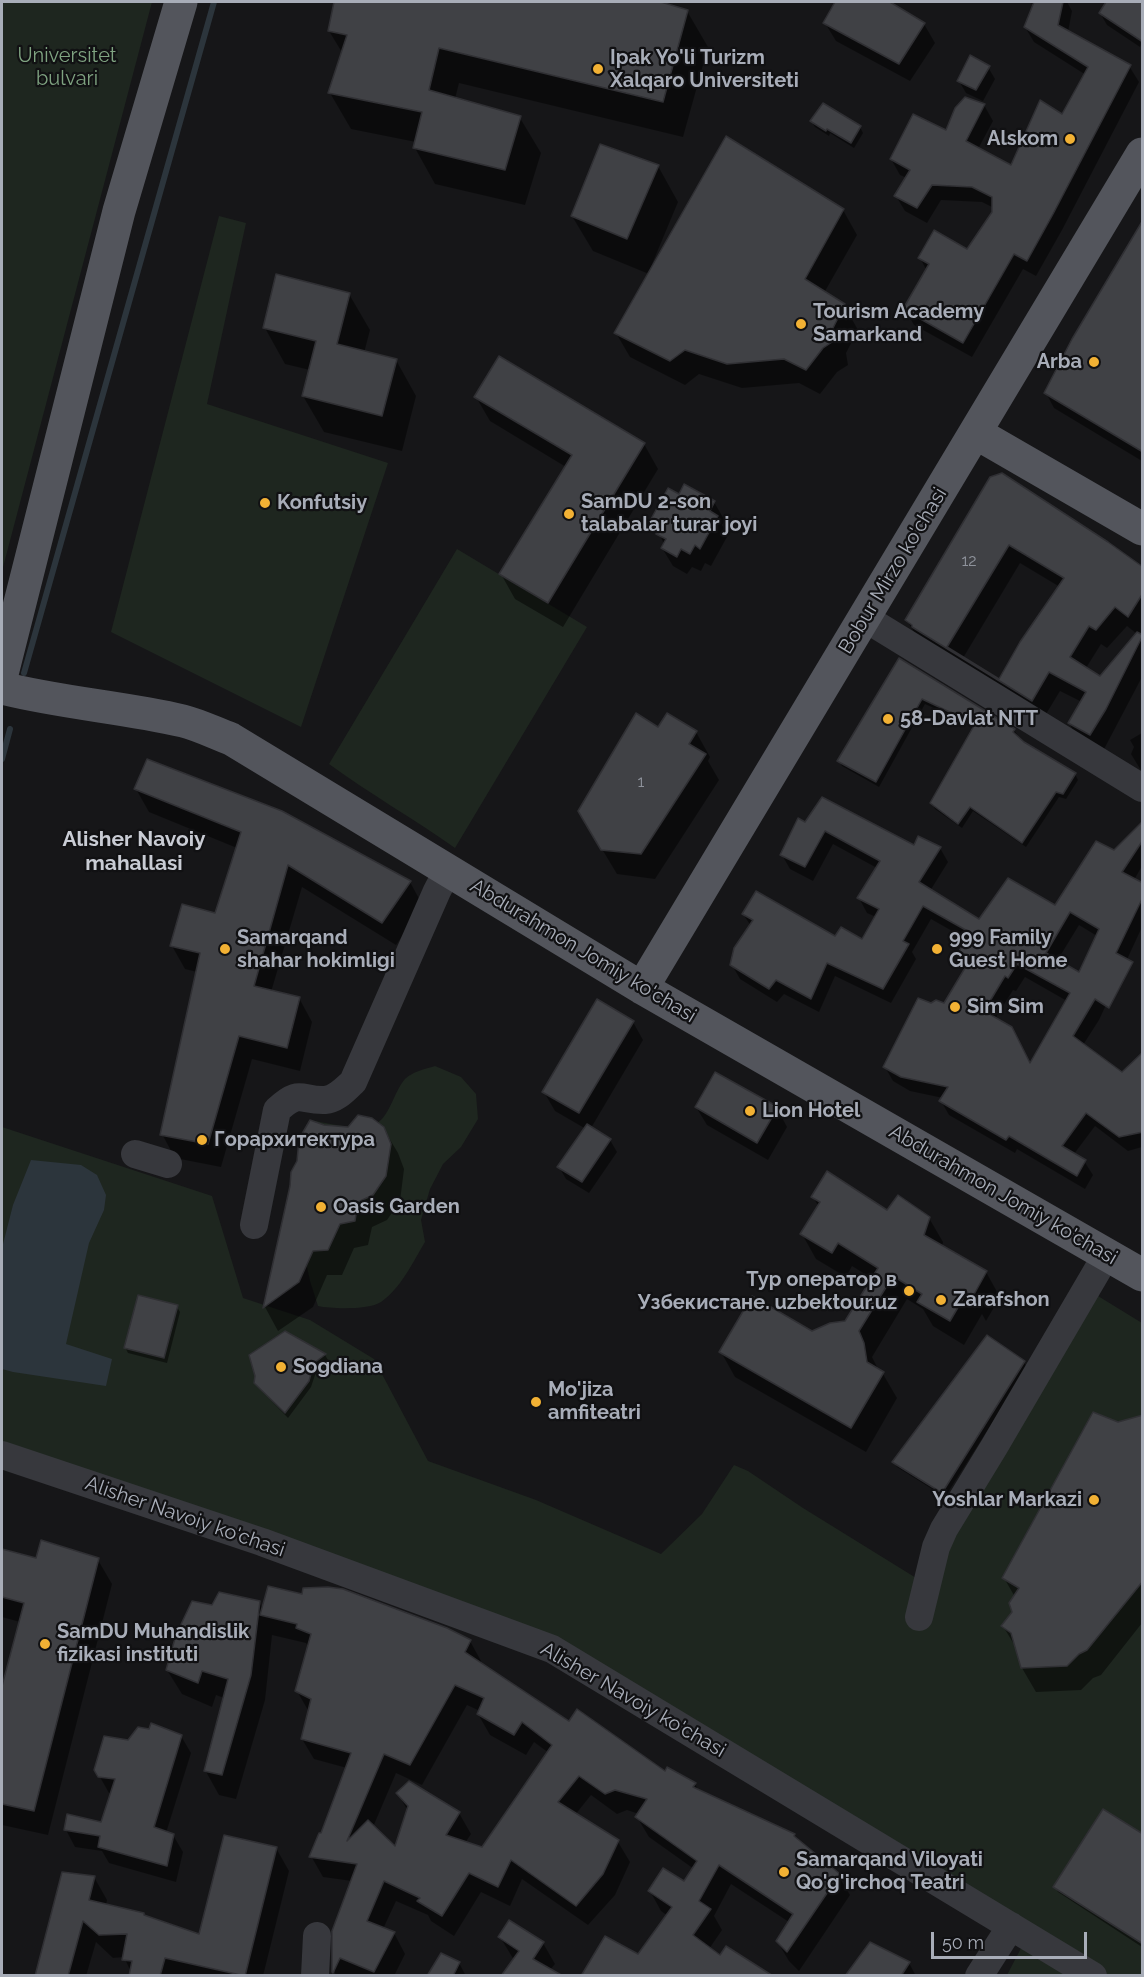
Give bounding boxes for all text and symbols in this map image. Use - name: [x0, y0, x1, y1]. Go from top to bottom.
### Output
- park label: Universitet bulvari: [18, 44, 116, 91]
- place label: Ipak Yo'li Turizm Xalqaro Universiteti: [610, 46, 799, 93]
- marker: Ipak Yo'li Turizm Xalqaro Universiteti: [591, 62, 605, 76]
- place label: Alskom: [987, 127, 1058, 151]
- marker: Alskom: [1063, 132, 1077, 146]
- place label: Tourism Academy Samarkand: [813, 300, 984, 347]
- marker: Tourism Academy Samarkand: [794, 317, 808, 331]
- place label: Arba: [1037, 350, 1082, 374]
- marker: Arba: [1087, 355, 1101, 369]
- street label: Bobur Mirzo ko'chasi: [834, 484, 952, 658]
- place label: SamDU 2-son talabalar turar joyi: [581, 490, 757, 537]
- place label: Konfutsiy: [277, 491, 367, 515]
- marker: Konfutsiy: [258, 496, 272, 510]
- marker: SamDU 2-son talabalar turar joyi: [562, 507, 576, 521]
- house number: 12: [961, 551, 977, 571]
- place label: 58-Davlat NTT: [900, 707, 1038, 731]
- marker: 58-Davlat NTT: [881, 712, 895, 726]
- house number: 1: [638, 772, 644, 792]
- district label: Alisher Navoiy mahallasi: [62, 827, 206, 877]
- street label: Abdurahmon Jomiy ko'chasi: [466, 874, 700, 1028]
- place label: Samarqand shahar hokimligi: [237, 926, 395, 973]
- place label: 999 Family Guest Home: [949, 926, 1068, 973]
- marker: Samarqand shahar hokimligi: [218, 942, 232, 956]
- marker: 999 Family Guest Home: [930, 942, 944, 956]
- place label: Sim Sim: [967, 995, 1044, 1019]
- marker: Sim Sim: [948, 1000, 962, 1014]
- place label: Lion Hotel: [762, 1099, 860, 1123]
- marker: Lion Hotel: [743, 1104, 757, 1118]
- street label: Abdurahmon Jomiy ko'chasi: [885, 1120, 1121, 1270]
- place label: Горархитектура: [214, 1128, 375, 1152]
- marker: Горархитектура: [195, 1133, 209, 1147]
- place label: Oasis Garden: [333, 1195, 460, 1219]
- marker: Oasis Garden: [314, 1200, 328, 1214]
- place label: Тур оператор в Узбекистане. uzbektour.uz: [638, 1268, 897, 1315]
- marker: Тур оператор в Узбекистане. uzbektour.uz: [902, 1284, 916, 1298]
- place label: Zarafshon: [953, 1288, 1050, 1312]
- marker: Zarafshon: [934, 1293, 948, 1307]
- place label: Sogdiana: [293, 1355, 383, 1379]
- marker: Sogdiana: [274, 1360, 288, 1374]
- place label: Mo'jiza amfiteatri: [548, 1378, 641, 1425]
- marker: Mo'jiza amfiteatri: [529, 1395, 543, 1409]
- street label: Alisher Navoiy ko'chasi: [82, 1472, 288, 1562]
- place label: Yoshlar Markazi: [932, 1488, 1082, 1512]
- marker: Yoshlar Markazi: [1087, 1493, 1101, 1507]
- place label: SamDU Muhandislik fizikasi instituti: [57, 1620, 249, 1667]
- marker: SamDU Muhandislik fizikasi instituti: [38, 1637, 52, 1651]
- street label: Alisher Navoiy ko'chasi: [536, 1637, 730, 1763]
- place label: Samarqand Viloyati Qo'g'irchoq Teatri: [796, 1848, 983, 1895]
- marker: Samarqand Viloyati Qo'g'irchoq Teatri: [777, 1865, 791, 1879]
- scale bar: [934, 1920, 1090, 1958]
- text: 50 m: [942, 1932, 984, 1953]

